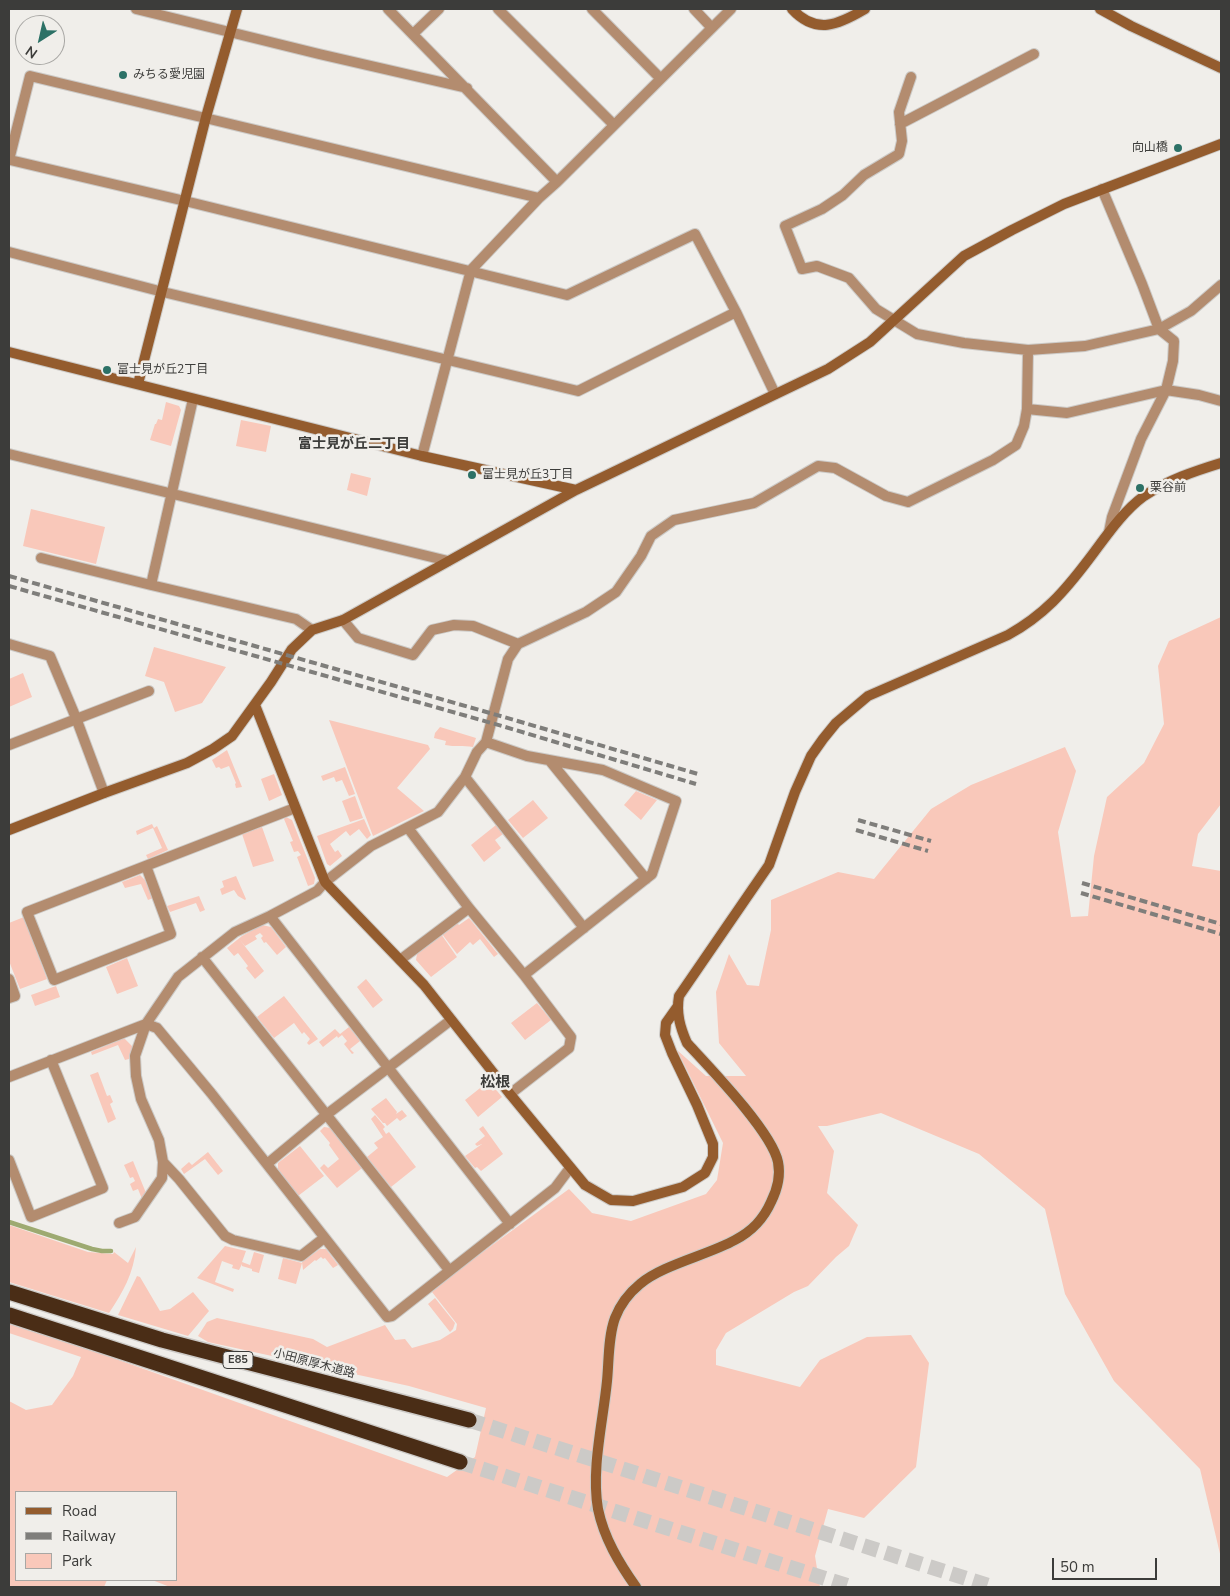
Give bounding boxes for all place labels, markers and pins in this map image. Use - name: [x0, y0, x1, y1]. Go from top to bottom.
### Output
- place label: みちる愛児園: [133, 68, 205, 82]
- marker: みちる愛児園: [117, 69, 129, 81]
- place label: 向山橋: [1132, 141, 1168, 155]
- marker: 向山橋: [1172, 142, 1184, 154]
- place label: 富士見が丘2丁目: [117, 363, 208, 377]
- marker: 富士見が丘2丁目: [101, 364, 113, 376]
- place label: 富士見が丘3丁目: [482, 468, 573, 482]
- marker: 富士見が丘3丁目: [466, 469, 478, 481]
- place label: 栗谷前: [1150, 481, 1186, 495]
- marker: 栗谷前: [1134, 482, 1146, 494]

